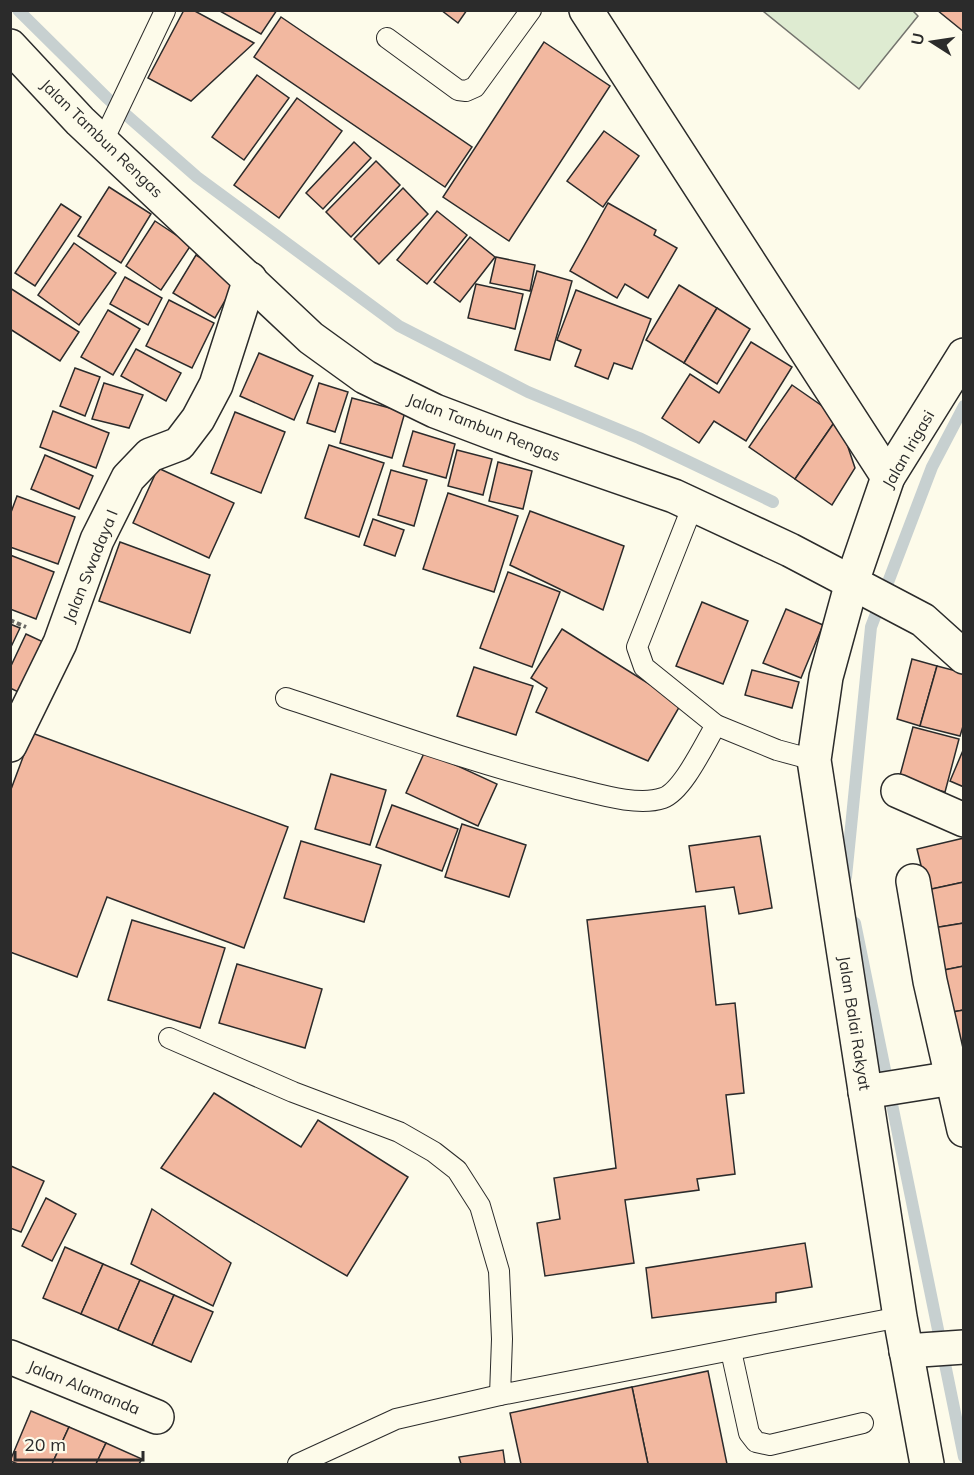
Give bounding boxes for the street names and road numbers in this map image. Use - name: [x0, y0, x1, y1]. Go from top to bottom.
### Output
- street label: Jalan Tambun Rengas: [37, 74, 167, 202]
- street label: Jalan Tambun Rengas: [405, 389, 563, 465]
- street label: Jalan Irigasi: [878, 407, 938, 491]
- street label: Jalan Swadaya I: [58, 506, 122, 626]
- street label: Jalan Balai Rakyat: [834, 954, 876, 1092]
- street label: Jalan Alamanda: [25, 1355, 143, 1419]

